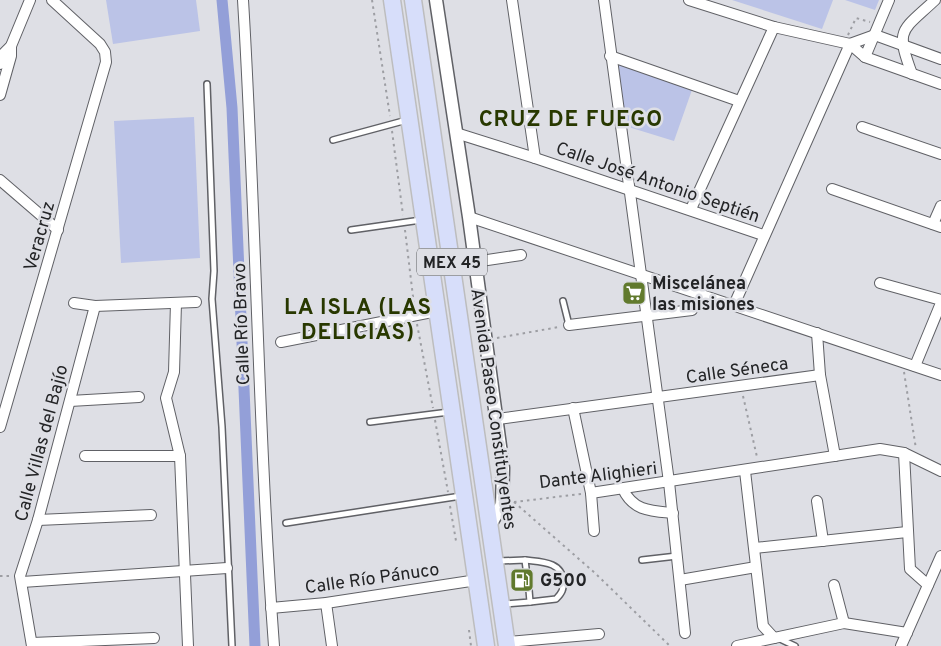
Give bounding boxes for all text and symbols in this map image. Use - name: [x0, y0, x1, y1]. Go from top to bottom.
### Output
- district label: CRUZ DE FUEGO: [479, 107, 663, 134]
- street label: Calle José Antonio Septién: [552, 138, 763, 229]
- street label: Veracruz: [20, 199, 61, 274]
- road number: MEX 45: [417, 248, 487, 276]
- street label: Calle Río Bravo: [229, 262, 256, 385]
- place label: Miscelánea las misiones: [652, 273, 755, 317]
- supermarket icon: Miscelánea las misiones: [621, 280, 647, 306]
- street label: Avenida Paseo Constituyentes: [464, 287, 521, 531]
- district label: LA ISLA (LAS DELICIAS): [284, 295, 432, 347]
- street label: Calle Séneca: [684, 353, 790, 390]
- street label: Calle Villas del Bajío: [10, 362, 74, 524]
- street label: Dante Alighieri: [538, 458, 659, 495]
- street label: Calle Río Pánuco: [304, 559, 441, 600]
- fuel station icon: G500: [509, 567, 535, 593]
- place label: G500: [540, 570, 587, 593]

